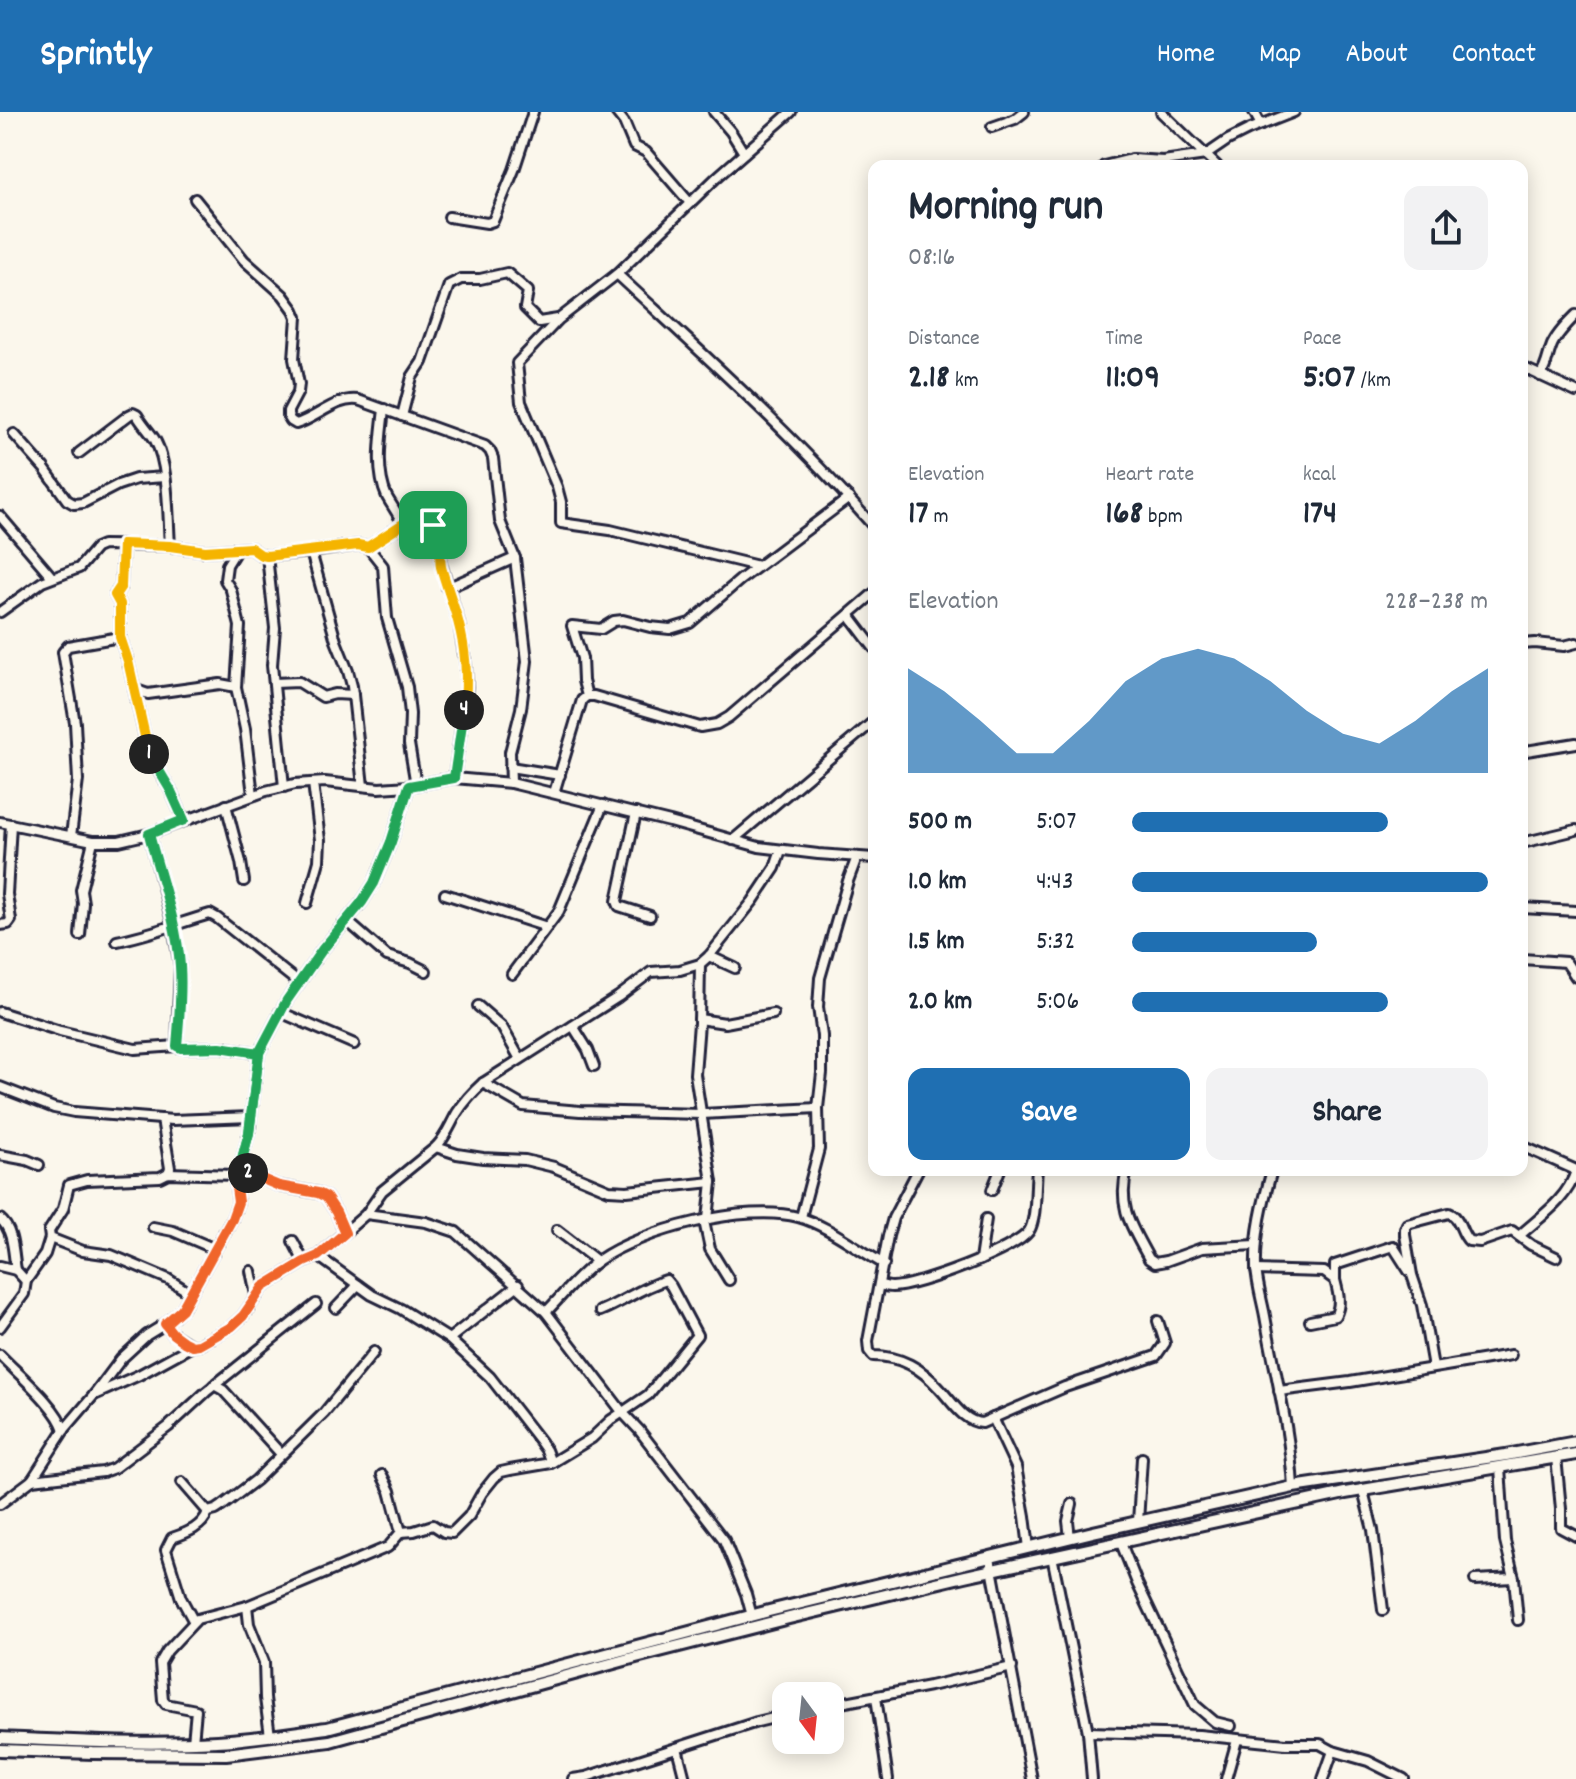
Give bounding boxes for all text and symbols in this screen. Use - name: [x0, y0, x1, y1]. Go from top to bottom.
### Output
- text: Sprintly: [40, 29, 151, 84]
- text: Home: [1157, 36, 1215, 76]
- text: Map: [1259, 36, 1301, 76]
- text: About: [1345, 36, 1408, 76]
- text: Contact: [1452, 36, 1536, 76]
- text: Morning run: [908, 178, 1103, 241]
- button: share: [1404, 186, 1488, 270]
- text: 08:16: [908, 240, 955, 277]
- text: Distance: [908, 324, 980, 355]
- text: Time: [1105, 324, 1143, 355]
- text: Pace: [1303, 324, 1342, 355]
- text: 2.18: [908, 355, 950, 404]
- text: 11:09: [1105, 355, 1160, 404]
- text: 5:07: [1303, 355, 1356, 404]
- text: km: [950, 366, 979, 397]
- text: /km: [1356, 366, 1391, 397]
- text: Elevation: [908, 460, 985, 491]
- text: Heart rate: [1105, 460, 1194, 491]
- text: kcal: [1303, 460, 1336, 491]
- pin: [399, 491, 467, 559]
- text: 17: [908, 491, 928, 540]
- text: 168: [1105, 491, 1143, 540]
- text: 174: [1303, 491, 1337, 540]
- text: m: [928, 502, 949, 533]
- text: bpm: [1143, 502, 1183, 533]
- icon: arrive: [411, 503, 455, 547]
- text: Elevation: [908, 584, 998, 621]
- text: 228–238 m: [1385, 584, 1488, 621]
- pin: 4: [444, 690, 484, 730]
- text: 4: [459, 694, 469, 725]
- pin: 1: [129, 734, 169, 774]
- text: 1: [147, 738, 151, 769]
- text: 500 m: [908, 804, 972, 841]
- text: 5:07: [1036, 804, 1076, 841]
- text: 1.0 km: [908, 864, 967, 901]
- text: 4:43: [1036, 864, 1073, 901]
- text: 1.5 km: [908, 924, 965, 961]
- text: 5:32: [1036, 924, 1075, 961]
- text: 2.0 km: [908, 984, 972, 1021]
- text: 5:06: [1036, 984, 1079, 1021]
- button: Save: [908, 1068, 1190, 1160]
- button: Share: [1206, 1068, 1488, 1160]
- pin: 2: [228, 1153, 268, 1193]
- text: 2: [243, 1157, 253, 1188]
- north arrow: [772, 1682, 844, 1754]
- map controls: [772, 1682, 844, 1754]

